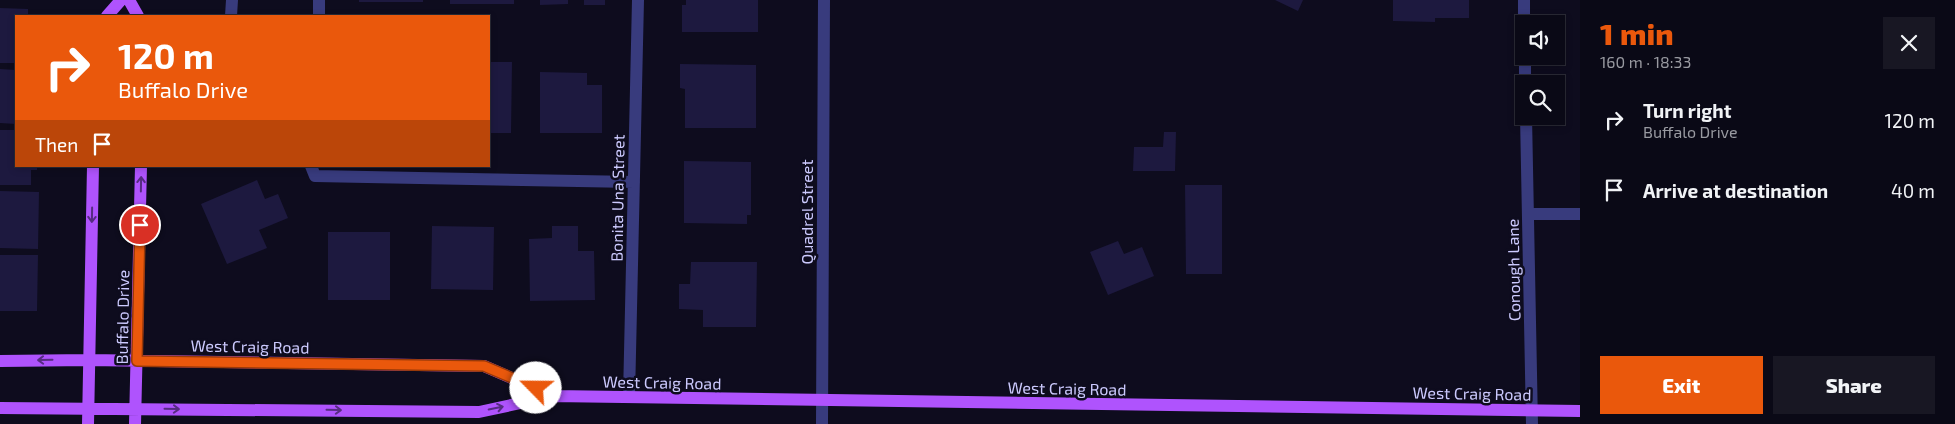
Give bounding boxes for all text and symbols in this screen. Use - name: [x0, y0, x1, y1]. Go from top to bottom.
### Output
- map controls: [1515, 15, 1565, 125]
- button: sound: [1515, 15, 1565, 65]
- text: 1 min: [1600, 15, 1674, 51]
- button: close: [1883, 17, 1935, 69]
- text: 120 m: [118, 34, 214, 76]
- icon: right: [35, 35, 100, 100]
- text: 160 m · 18:33: [1600, 52, 1691, 71]
- button: search: [1515, 75, 1565, 125]
- text: Buffalo Drive: [118, 76, 248, 102]
- text: Turn right: [1643, 99, 1731, 122]
- icon: right: [1600, 106, 1628, 134]
- text: 120 m: [1884, 109, 1935, 132]
- text: Buffalo Drive: [1643, 122, 1738, 141]
- icon: arrive: [88, 130, 116, 158]
- text: Then: [35, 133, 78, 156]
- street label: Bonita Una Street: [606, 134, 628, 262]
- street label: Quadrel Street: [797, 160, 817, 264]
- icon: arrive: [1600, 176, 1628, 204]
- one-way arrow: [136, 177, 146, 193]
- text: Arrive at destination: [1643, 179, 1828, 202]
- text: 40 m: [1891, 179, 1935, 202]
- pin: [119, 204, 161, 246]
- one-way arrow: [87, 206, 97, 223]
- icon: arrive: [126, 211, 154, 239]
- street label: Conough Lane: [1503, 219, 1523, 321]
- street label: Buffalo Drive: [112, 270, 132, 364]
- street label: West Craig Road: [190, 335, 310, 357]
- one-way arrow: [37, 355, 53, 365]
- button: Exit: [1600, 356, 1763, 414]
- button: Share: [1773, 356, 1935, 414]
- position arrow: [509, 361, 561, 413]
- street label: West Craig Road: [602, 371, 722, 393]
- street label: West Craig Road: [1007, 377, 1127, 399]
- street label: West Craig Road: [1412, 382, 1532, 404]
- one-way arrow: [488, 403, 504, 413]
- one-way arrow: [163, 404, 179, 413]
- one-way arrow: [326, 406, 342, 415]

